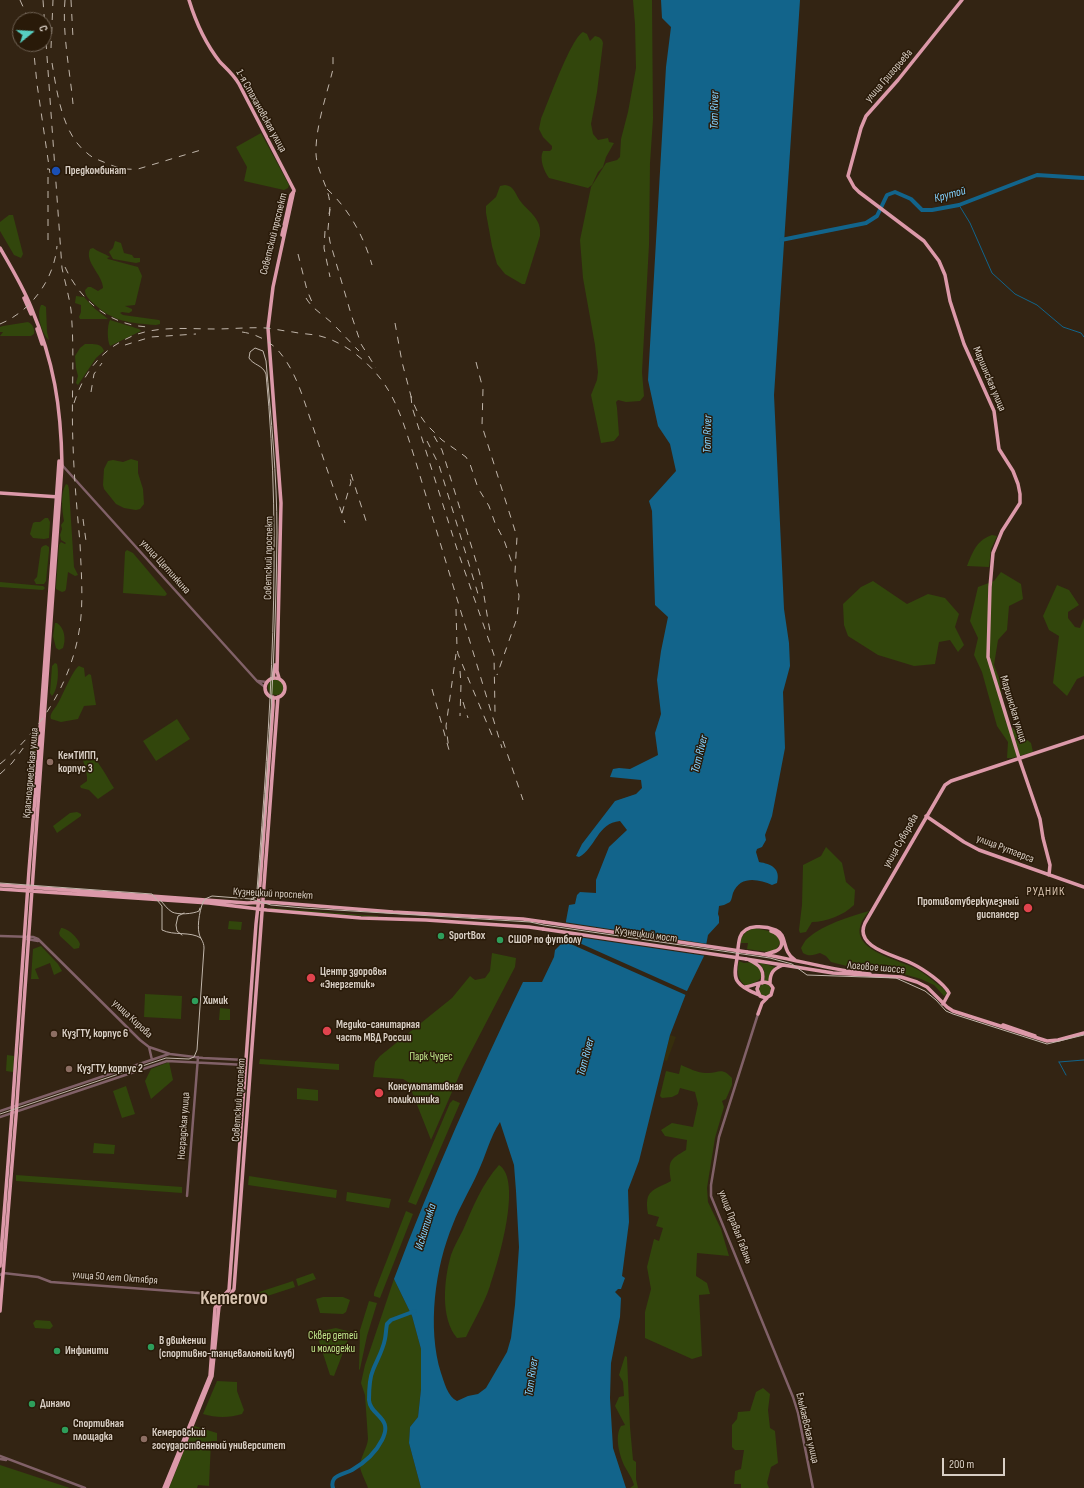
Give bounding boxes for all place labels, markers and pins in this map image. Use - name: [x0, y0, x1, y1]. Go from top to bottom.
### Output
- place label: Предкомбинат: [65, 164, 126, 178]
- marker: Предкомбинат: [50, 165, 62, 177]
- place label: КемТИПП, корпус 3: [58, 749, 99, 775]
- marker: КемТИПП, корпус 3: [45, 757, 55, 767]
- place label: Противотуберкулезный диспансер: [917, 895, 1019, 921]
- marker: Противотуберкулезный диспансер: [1022, 902, 1034, 914]
- place label: SportBox: [449, 929, 485, 943]
- marker: SportBox: [436, 931, 446, 941]
- place label: СШОР по футболу: [508, 933, 582, 947]
- marker: СШОР по футболу: [495, 935, 505, 945]
- place label: Центр здоровья «Энергетик»: [320, 965, 387, 991]
- marker: Центр здоровья «Энергетик»: [305, 972, 317, 984]
- place label: Химик: [203, 994, 228, 1008]
- marker: Химик: [190, 996, 200, 1006]
- place label: Медико-санитарная часть МВД России: [336, 1018, 420, 1044]
- marker: Медико-санитарная часть МВД России: [321, 1025, 333, 1037]
- place label: КузГТУ, корпус 6: [62, 1027, 128, 1041]
- marker: КузГТУ, корпус 6: [49, 1029, 59, 1039]
- place label: КузГТУ, корпус 2: [77, 1062, 143, 1076]
- marker: КузГТУ, корпус 2: [64, 1064, 74, 1074]
- place label: Консультативная поликлиника: [388, 1080, 463, 1106]
- marker: Консультативная поликлиника: [373, 1087, 385, 1099]
- place label: В движении (спортивно-танцевальный клуб): [159, 1334, 295, 1360]
- marker: В движении (спортивно-танцевальный клуб): [146, 1342, 156, 1352]
- place label: Инфинити: [65, 1344, 109, 1358]
- marker: Инфинити: [52, 1346, 62, 1356]
- place label: Динамо: [40, 1397, 70, 1411]
- marker: Динамо: [27, 1399, 37, 1409]
- place label: Спортивная площадка: [73, 1417, 124, 1443]
- marker: Спортивная площадка: [60, 1425, 70, 1435]
- place label: Кемеровский государственный университет: [152, 1426, 286, 1452]
- marker: Кемеровский государственный университет: [139, 1434, 149, 1444]

